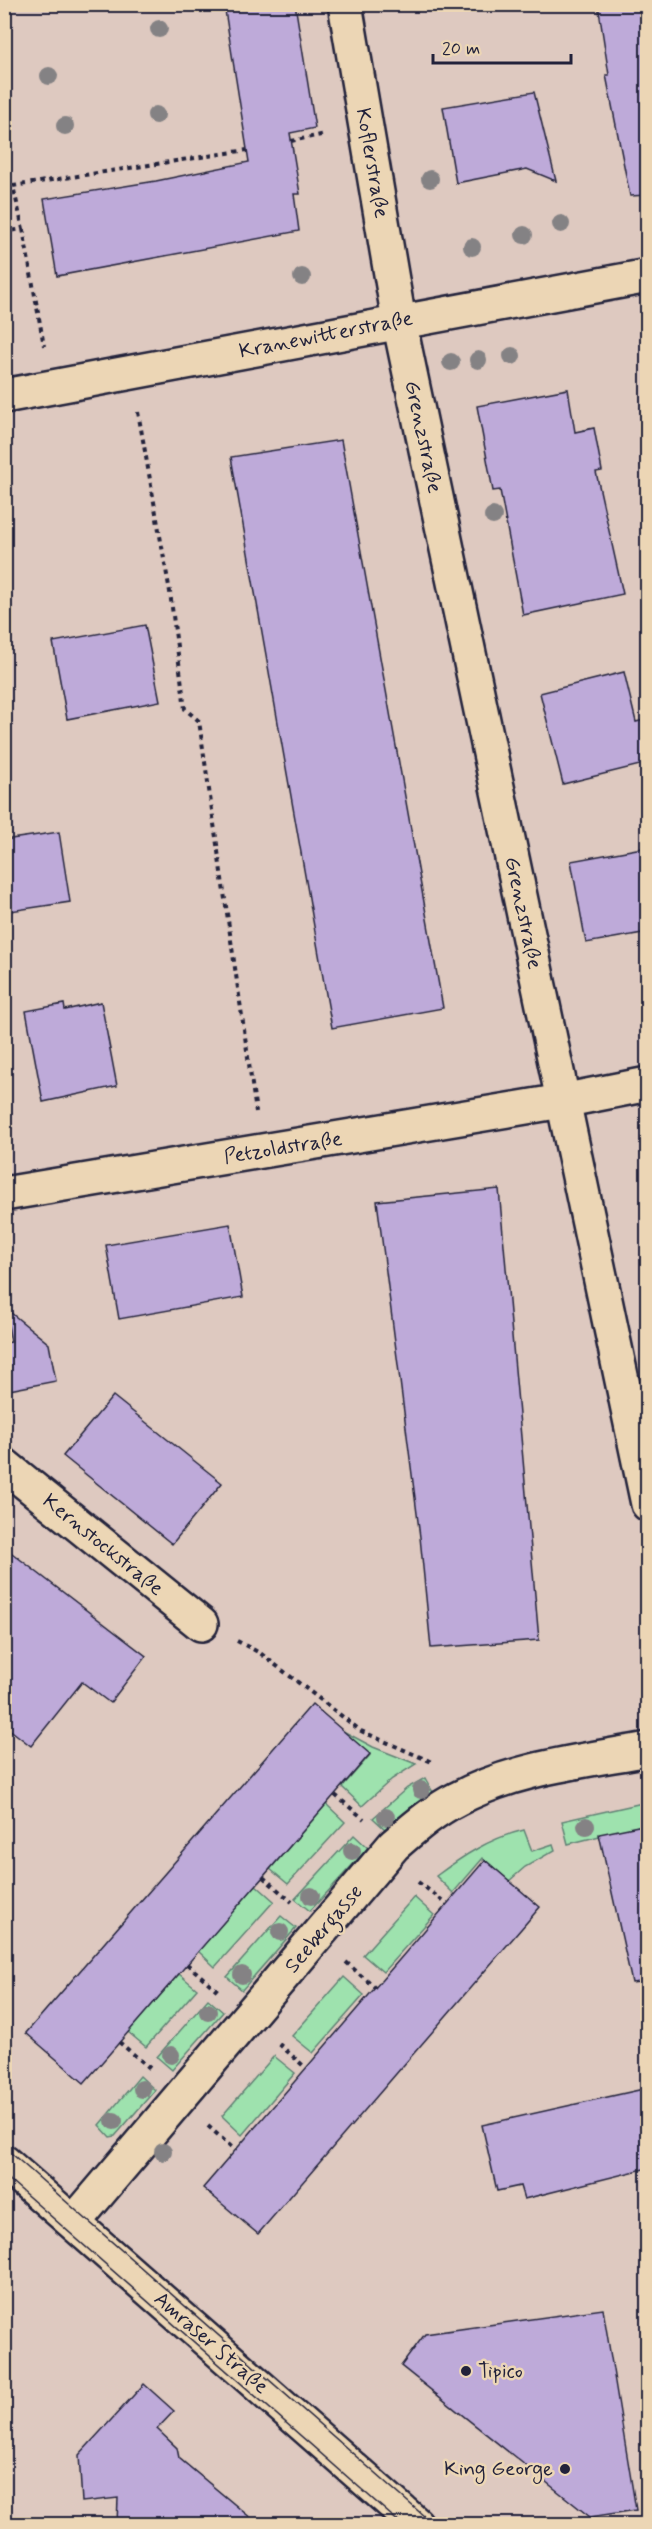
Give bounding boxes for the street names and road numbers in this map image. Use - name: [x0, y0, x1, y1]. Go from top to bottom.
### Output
- street label: Koflerstraße: [349, 106, 395, 220]
- street label: Kranewitterstraße: [237, 304, 415, 366]
- street label: Grenzstraße: [397, 378, 449, 496]
- street label: Grenzstraße: [497, 854, 549, 972]
- street label: Petzoldstraße: [222, 1125, 344, 1171]
- street label: Kernstockstraße: [37, 1487, 169, 1603]
- street label: Seebergasse: [278, 1879, 371, 1981]
- street label: Amraser Straße: [148, 2285, 274, 2401]

